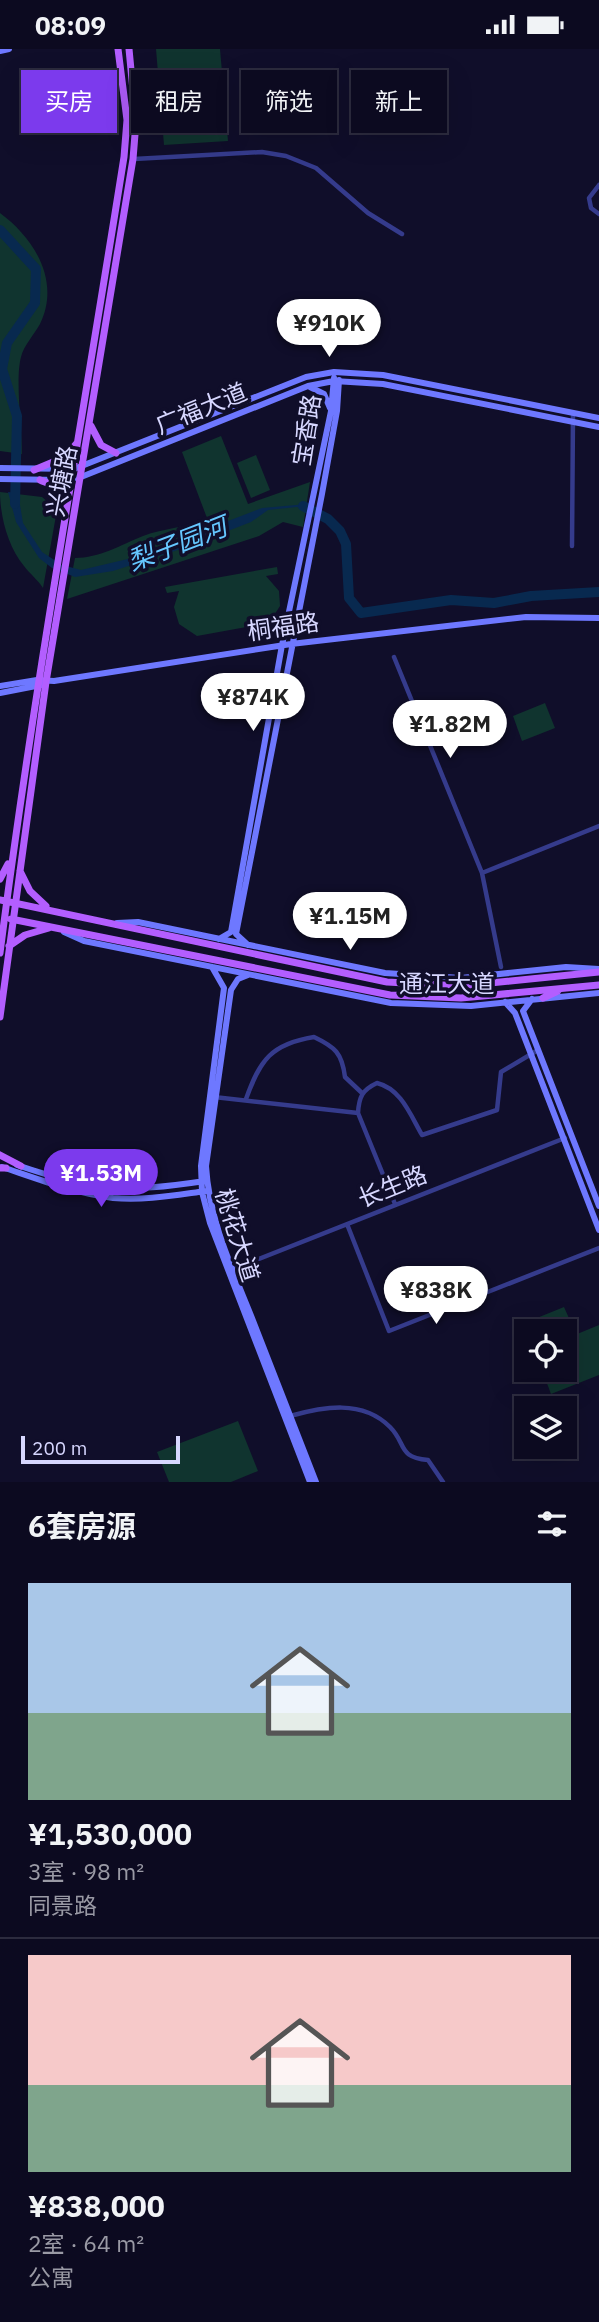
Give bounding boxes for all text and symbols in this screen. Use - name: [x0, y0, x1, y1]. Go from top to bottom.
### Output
- text: 08:09: [35, 8, 106, 42]
- chip: 买房: [21, 70, 117, 133]
- chip: 租房: [131, 70, 227, 133]
- chip: 筛选: [241, 70, 337, 133]
- chip: 新上: [351, 70, 447, 133]
- pin: ¥910K: [280, 299, 378, 359]
- text: ¥910K: [293, 307, 365, 337]
- street label: 广福大道: [151, 375, 251, 441]
- street label: 宝香路: [285, 392, 327, 468]
- street label: 兴塘路: [38, 443, 84, 519]
- water label: 梨子园河: [122, 507, 236, 578]
- street label: 桐福路: [245, 605, 321, 647]
- pin: ¥874K: [204, 673, 302, 733]
- text: ¥874K: [217, 681, 289, 711]
- pin: ¥1.82M: [393, 701, 507, 760]
- text: ¥1.82M: [409, 708, 491, 738]
- pin: ¥1.15M: [293, 893, 407, 952]
- text: ¥1.15M: [309, 900, 391, 930]
- street label: 通江大道: [399, 967, 495, 999]
- pin: ¥1.53M: [44, 1149, 158, 1209]
- text: ¥1.53M: [60, 1157, 142, 1187]
- street label: 长生路: [353, 1158, 431, 1214]
- street label: 桃花大道: [209, 1184, 267, 1286]
- pin: ¥838K: [387, 1267, 485, 1326]
- text: ¥838K: [400, 1274, 472, 1304]
- map controls: [514, 1319, 577, 1459]
- button: locate: [514, 1319, 577, 1382]
- button: layers: [514, 1396, 577, 1459]
- scale bar: [21, 1433, 180, 1465]
- text: 200 m: [32, 1436, 87, 1460]
- icon: filters: [533, 1505, 571, 1543]
- text: 6套房源: [28, 1506, 136, 1545]
- icon: home: [237, 1628, 363, 1754]
- text: ¥1,530,000: [28, 1814, 192, 1853]
- text: 3室 · 98 m²: [28, 1856, 144, 1886]
- text: 同景路: [28, 1890, 97, 1920]
- icon: home: [237, 2000, 363, 2126]
- text: ¥838,000: [28, 2186, 165, 2225]
- text: 2室 · 64 m²: [28, 2228, 144, 2258]
- text: 公寓: [28, 2262, 74, 2292]

